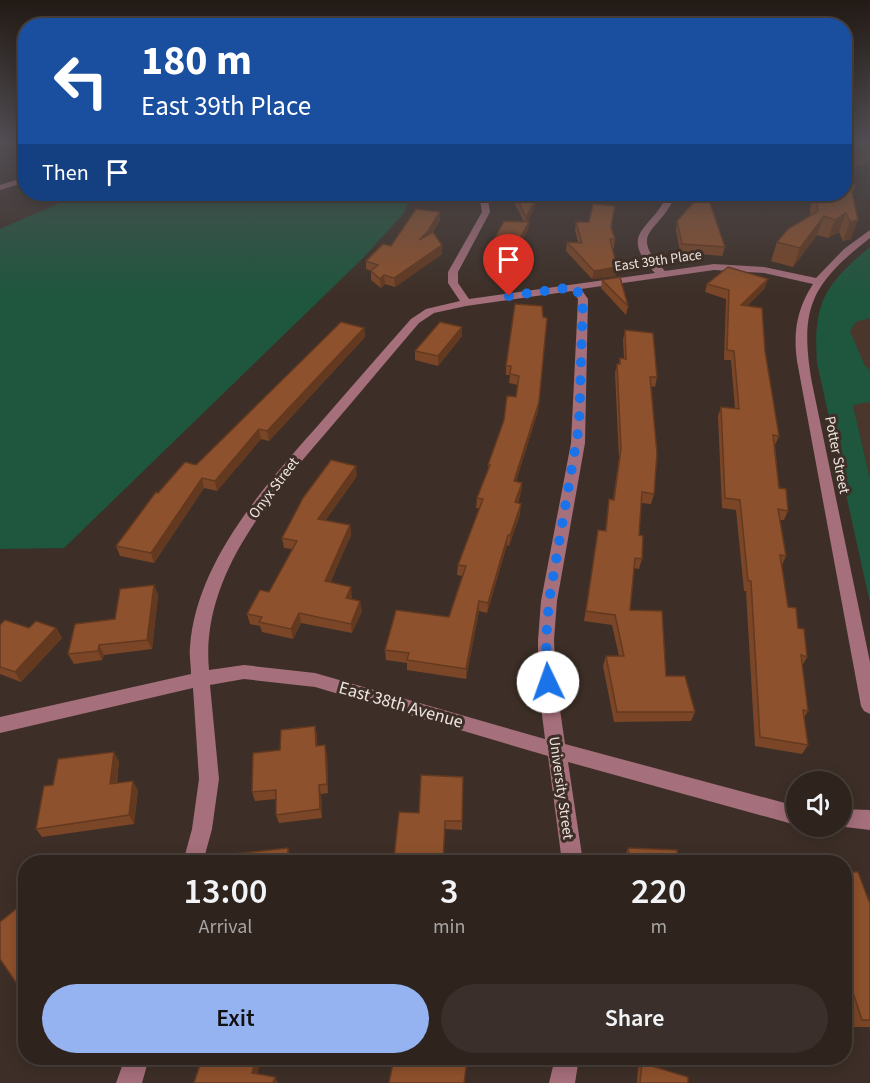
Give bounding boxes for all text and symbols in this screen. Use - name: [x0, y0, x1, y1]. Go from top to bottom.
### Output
- text: 180 m: [141, 31, 252, 91]
- icon: left: [42, 42, 120, 120]
- text: East 39th Place: [141, 87, 311, 126]
- icon: arrive: [101, 156, 134, 189]
- text: Then: [42, 157, 89, 189]
- pin: [483, 234, 534, 296]
- icon: arrive: [492, 243, 525, 276]
- street label: East 39th Place: [613, 245, 703, 277]
- street label: Potter Street: [819, 414, 855, 496]
- street label: Onyx Street: [244, 453, 304, 523]
- position arrow: [516, 650, 580, 714]
- street label: East 38th Avenue: [336, 675, 466, 735]
- street label: University Street: [543, 735, 579, 841]
- map controls: [786, 771, 852, 837]
- button: sound: [786, 771, 852, 837]
- text: 13:00: [184, 866, 267, 917]
- text: 3: [440, 866, 458, 917]
- text: 220: [631, 866, 686, 917]
- text: Arrival: [199, 913, 252, 941]
- text: min: [433, 913, 465, 941]
- text: m: [650, 913, 667, 941]
- button: Exit: [42, 984, 429, 1053]
- button: Share: [441, 984, 828, 1053]

